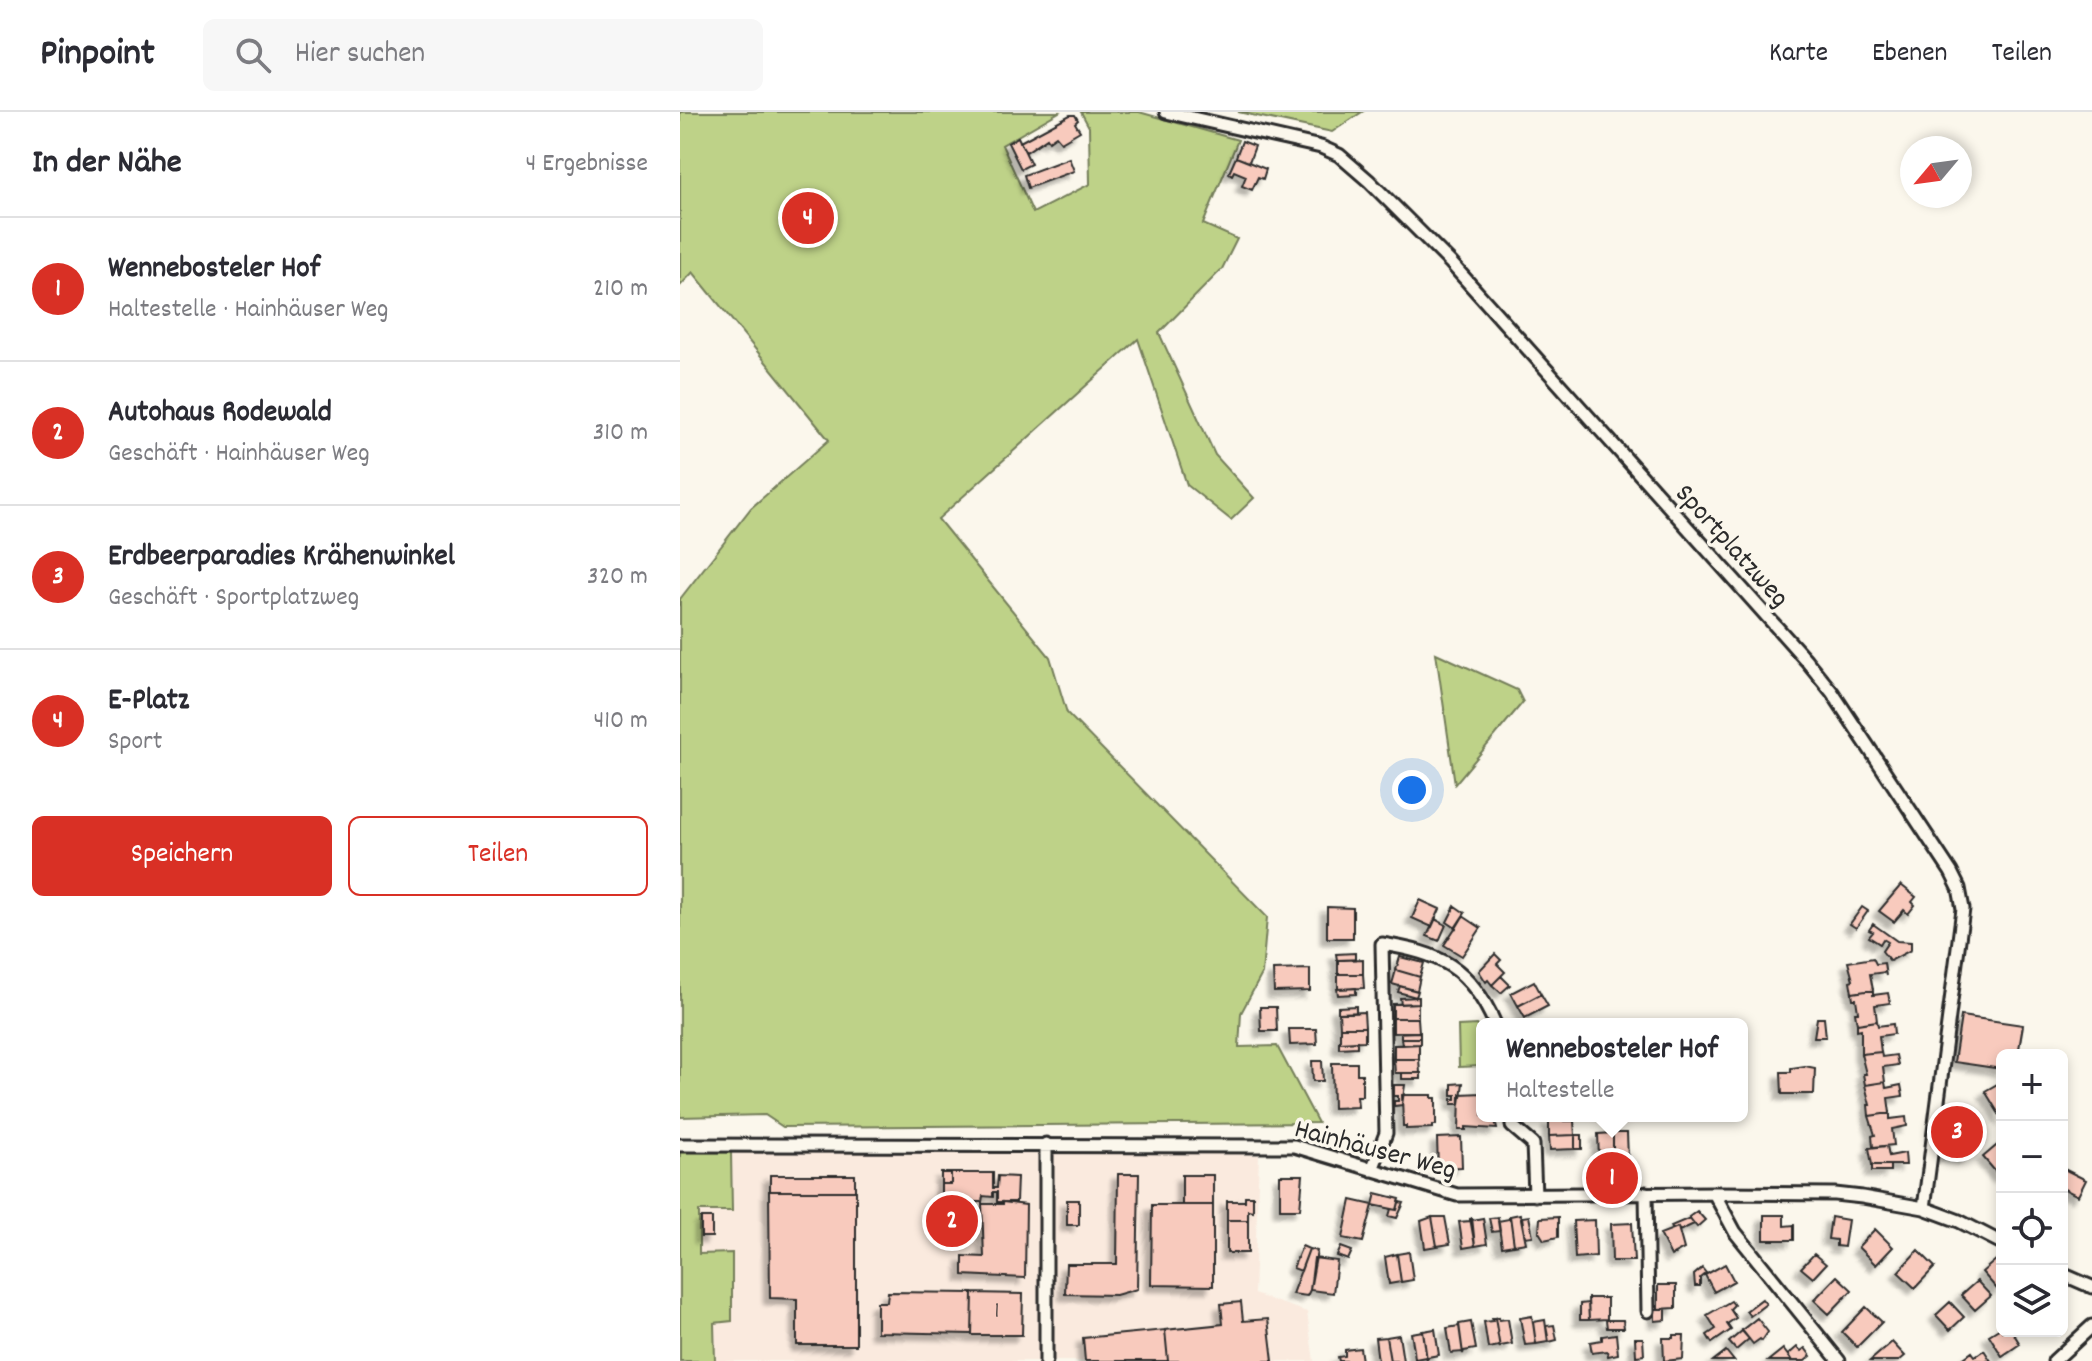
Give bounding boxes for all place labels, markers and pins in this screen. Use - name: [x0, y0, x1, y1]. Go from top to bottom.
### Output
- pin: 4: [782, 188, 834, 248]
- pin: 3: [1931, 1102, 1983, 1162]
- pin: 1: [1586, 1148, 1638, 1208]
- pin: 2: [926, 1191, 978, 1251]

